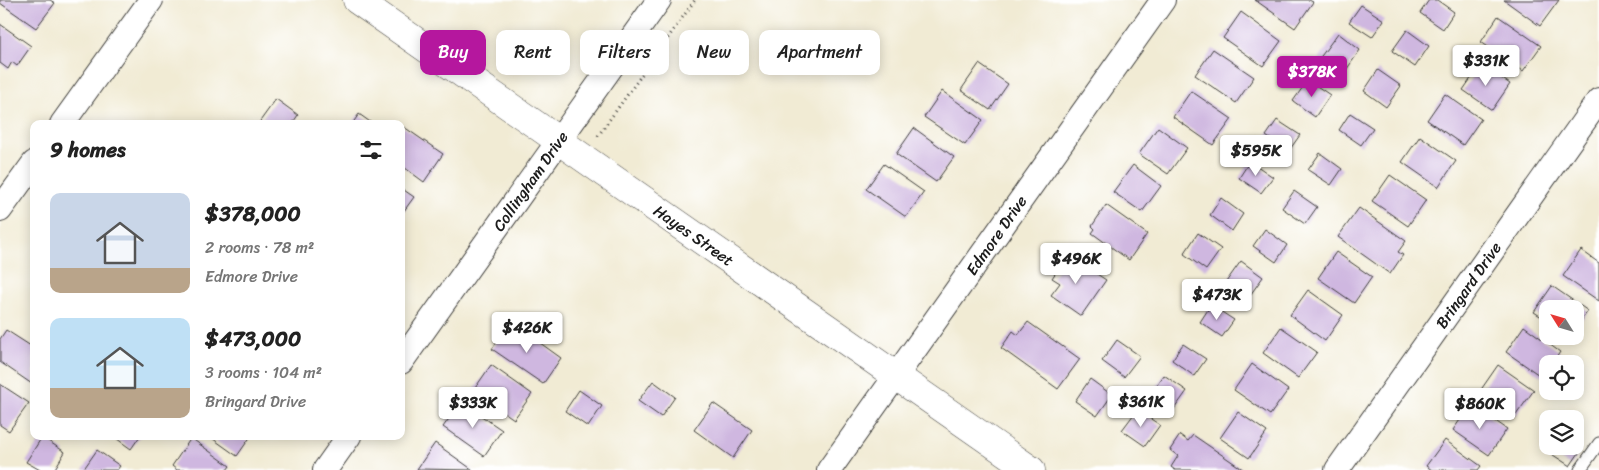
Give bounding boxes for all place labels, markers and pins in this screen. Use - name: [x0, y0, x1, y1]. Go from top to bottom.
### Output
- pin: $331K: [1451, 44, 1521, 87]
- pin: $378K: [1277, 56, 1347, 98]
- pin: $595K: [1221, 134, 1291, 177]
- pin: $496K: [1041, 242, 1111, 285]
- pin: $473K: [1182, 278, 1252, 321]
- pin: $426K: [492, 312, 562, 354]
- pin: $333K: [438, 386, 508, 429]
- pin: $361K: [1106, 386, 1176, 428]
- pin: $860K: [1445, 388, 1515, 430]

